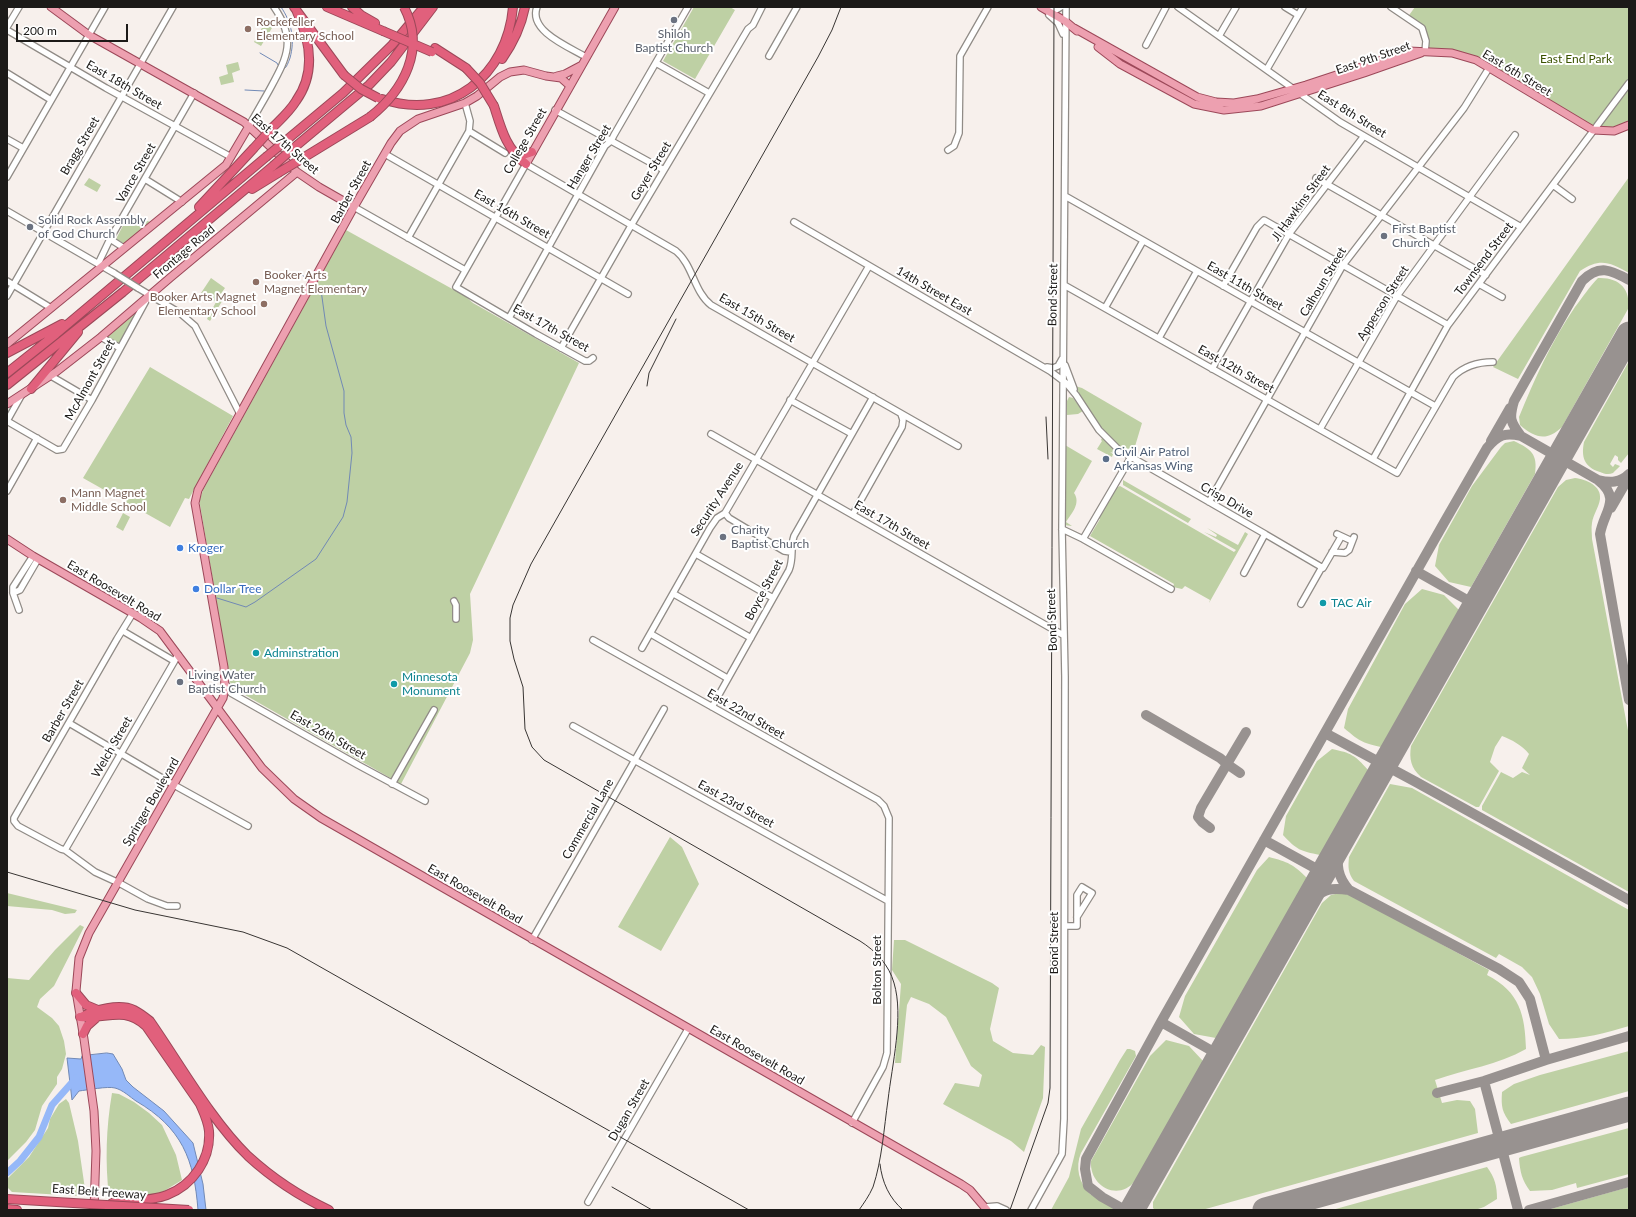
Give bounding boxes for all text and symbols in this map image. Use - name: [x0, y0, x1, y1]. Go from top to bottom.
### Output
- place label: Rockefeller Elementary School: [256, 15, 354, 43]
- marker: Shiloh Baptist Church: [669, 15, 679, 25]
- scale bar: [18, 16, 130, 42]
- text: 200 m: [23, 23, 57, 38]
- marker: Rockefeller Elementary School: [243, 24, 253, 34]
- place label: Shiloh Baptist Church: [635, 27, 713, 55]
- street label: East 9th Street: [1334, 38, 1412, 78]
- street label: East 6th Street: [1480, 47, 1554, 99]
- park label: East End Park: [1540, 52, 1612, 66]
- street label: East 18th Street: [84, 58, 164, 112]
- street label: East 8th Street: [1315, 87, 1389, 141]
- street label: College Street: [500, 105, 550, 177]
- street label: East 17th Street: [248, 111, 322, 177]
- street label: Bragg Street: [58, 114, 102, 178]
- street label: Hanger Street: [564, 122, 614, 192]
- street label: Geyer Street: [628, 139, 674, 203]
- street label: Vance Street: [113, 141, 159, 205]
- street label: Barber Street: [328, 158, 374, 226]
- street label: Jl Hawkins Street: [1269, 162, 1333, 244]
- street label: East 16th Street: [472, 187, 552, 241]
- place label: Solid Rock Assembly of God Church: [38, 213, 146, 241]
- street label: Townsend Street: [1452, 219, 1516, 299]
- marker: Solid Rock Assembly of God Church: [25, 222, 35, 232]
- street label: Frontage Road: [150, 222, 218, 282]
- place label: First Baptist Church: [1392, 222, 1456, 250]
- marker: First Baptist Church: [1379, 231, 1389, 241]
- street label: Calhoun Street: [1297, 245, 1349, 319]
- street label: East 11th Street: [1205, 259, 1285, 313]
- street label: Apperson Street: [1354, 263, 1412, 343]
- street label: 14th Street East: [894, 264, 974, 318]
- street label: Bond Street: [1045, 264, 1061, 326]
- place label: Booker Arts Magnet Elementary: [264, 268, 367, 296]
- marker: Booker Arts Magnet Elementary: [251, 277, 261, 287]
- place label: Booker Arts Magnet Elementary School: [150, 290, 256, 318]
- street label: East 15th Street: [717, 291, 797, 345]
- marker: Booker Arts Magnet Elementary School: [259, 299, 269, 309]
- street label: East 17th Street: [510, 301, 592, 355]
- street label: McAlmont Street: [62, 337, 118, 423]
- street label: East 12th Street: [1195, 342, 1277, 396]
- place label: Civil Air Patrol Arkansas Wing: [1114, 445, 1193, 473]
- marker: Civil Air Patrol Arkansas Wing: [1101, 454, 1111, 464]
- street label: Security Avenue: [688, 459, 746, 539]
- street label: Crisp Drive: [1198, 479, 1256, 521]
- place label: Mann Magnet Middle School: [71, 486, 146, 514]
- marker: Mann Magnet Middle School: [58, 495, 68, 505]
- street label: East 17th Street: [852, 498, 932, 552]
- place label: Charity Baptist Church: [731, 523, 809, 551]
- marker: Charity Baptist Church: [718, 532, 728, 542]
- place label: Kroger: [188, 541, 224, 555]
- marker: Kroger: [175, 543, 185, 553]
- street label: East Roosevelt Road: [65, 557, 163, 625]
- street label: Boyce Street: [742, 557, 786, 623]
- place label: Dollar Tree: [204, 582, 261, 596]
- marker: Dollar Tree: [191, 584, 201, 594]
- street label: Bond Street: [1044, 588, 1060, 652]
- place label: TAC Air: [1331, 596, 1372, 610]
- marker: TAC Air: [1318, 598, 1328, 608]
- place label: Adminstration: [264, 646, 339, 660]
- marker: Adminstration: [251, 648, 261, 658]
- place label: Living Water Baptist Church: [188, 668, 266, 696]
- place label: Minnesota Monument: [402, 670, 460, 698]
- street label: Barber Street: [39, 677, 87, 745]
- marker: Living Water Baptist Church: [175, 677, 185, 687]
- marker: Minnesota Monument: [389, 679, 399, 689]
- street label: East 22nd Street: [705, 686, 787, 742]
- street label: East 26th Street: [288, 708, 368, 762]
- street label: Welch Street: [89, 714, 135, 780]
- street label: Springer Boulevard: [120, 755, 182, 849]
- street label: Commercial Lane: [559, 776, 617, 862]
- street label: East 23rd Street: [695, 777, 777, 831]
- street label: East Roosevelt Road: [425, 861, 525, 927]
- street label: Bond Street: [1047, 912, 1061, 974]
- street label: Bolton Street: [870, 935, 884, 1005]
- street label: East Roosevelt Road: [707, 1022, 807, 1088]
- street label: Dugan Street: [605, 1076, 653, 1144]
- street label: East Belt Freeway: [52, 1182, 146, 1202]

